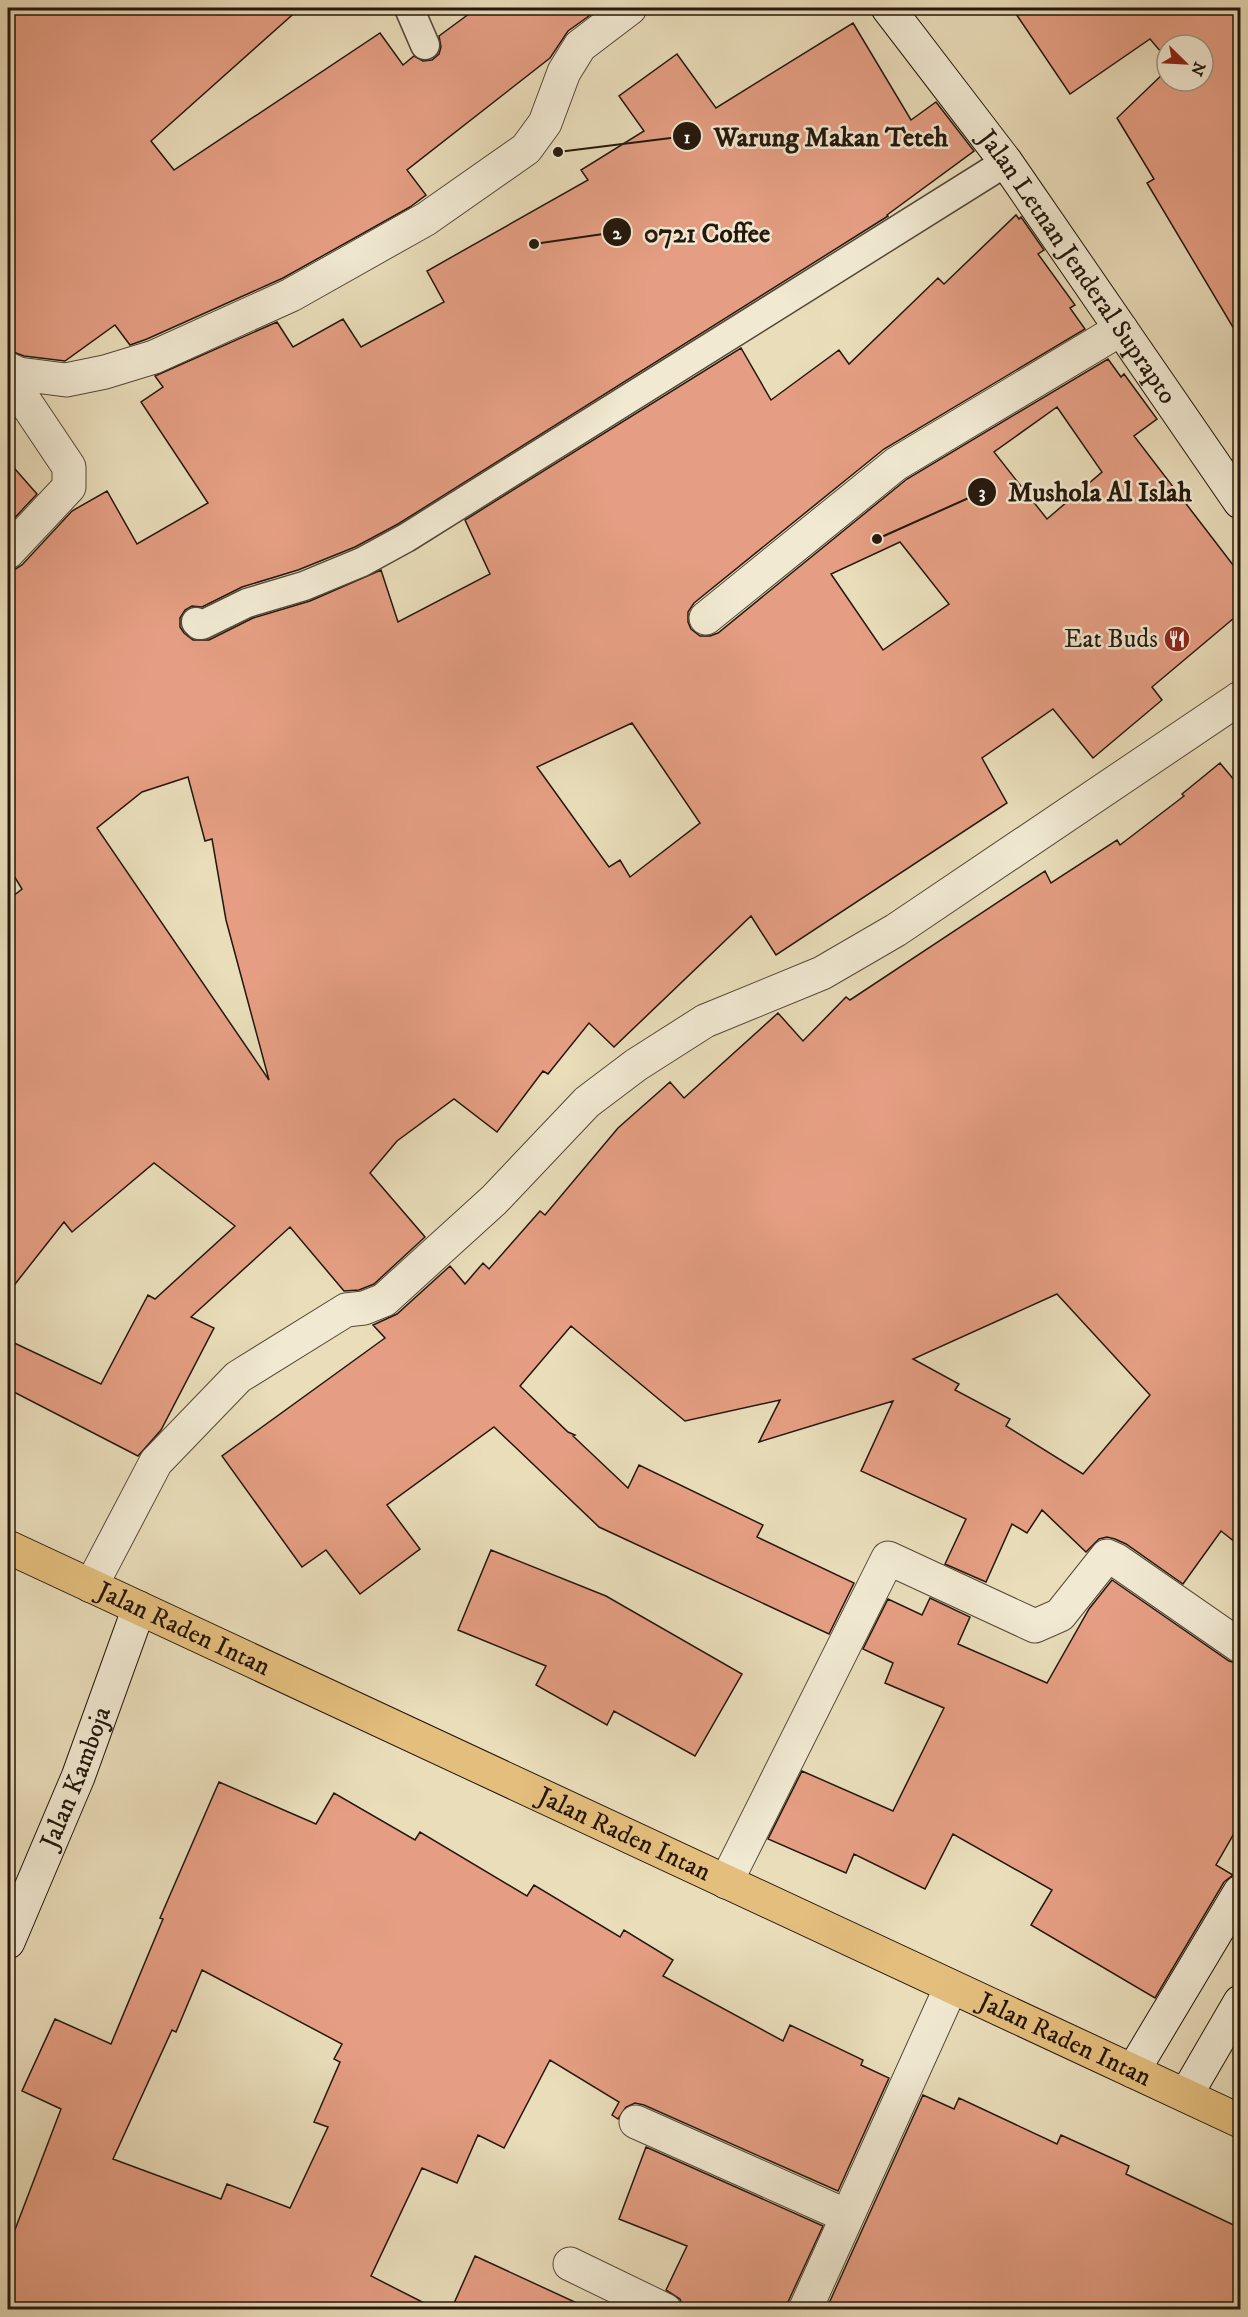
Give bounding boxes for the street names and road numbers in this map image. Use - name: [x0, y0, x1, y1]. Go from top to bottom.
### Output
- street label: Jalan Letnan Jenderal Suprapto: [970, 122, 1184, 410]
- street label: Jalan Raden Intan: [90, 1574, 276, 1684]
- street label: Jalan Kamboja: [32, 1702, 119, 1855]
- street label: Jalan Raden Intan: [531, 1779, 717, 1889]
- street label: Jalan Raden Intan: [971, 1984, 1157, 2094]

